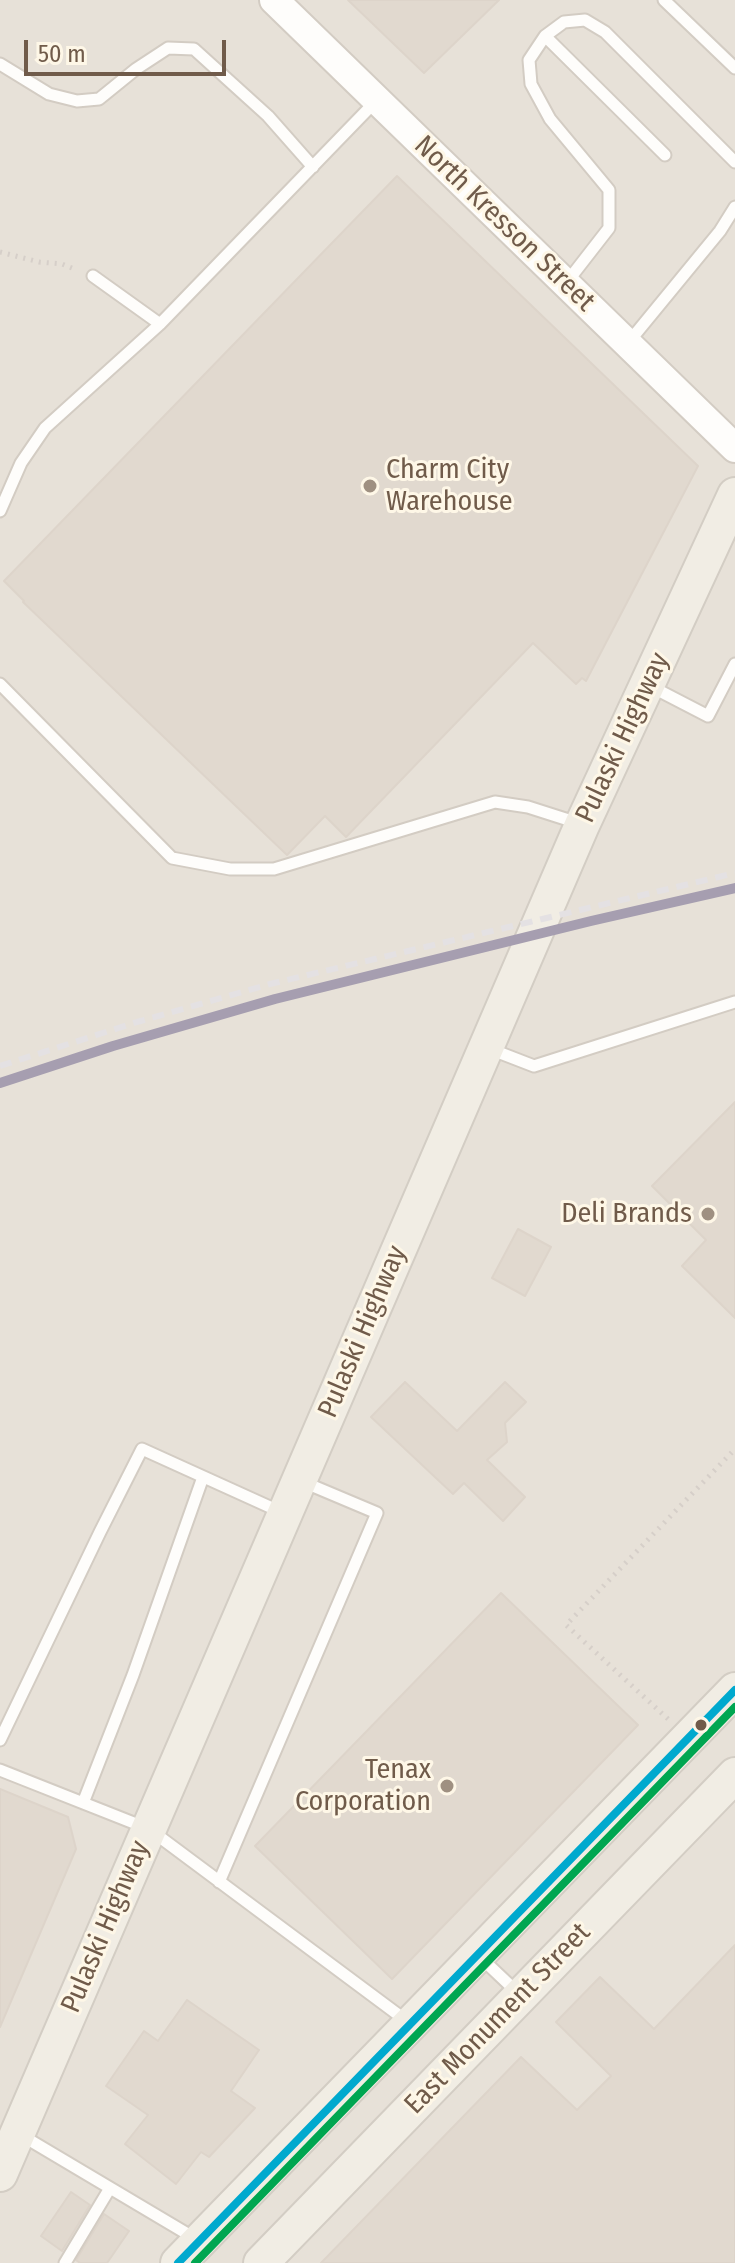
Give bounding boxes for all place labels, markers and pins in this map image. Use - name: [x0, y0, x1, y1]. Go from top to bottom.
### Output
- place label: Charm City Warehouse: [386, 453, 513, 519]
- marker: Charm City Warehouse: [361, 477, 379, 495]
- place label: Deli Brands: [561, 1197, 692, 1231]
- marker: Deli Brands: [699, 1205, 717, 1223]
- unlabelled marker: [693, 1717, 709, 1733]
- place label: Tenax Corporation: [295, 1753, 431, 1819]
- marker: Tenax Corporation: [438, 1777, 456, 1795]

